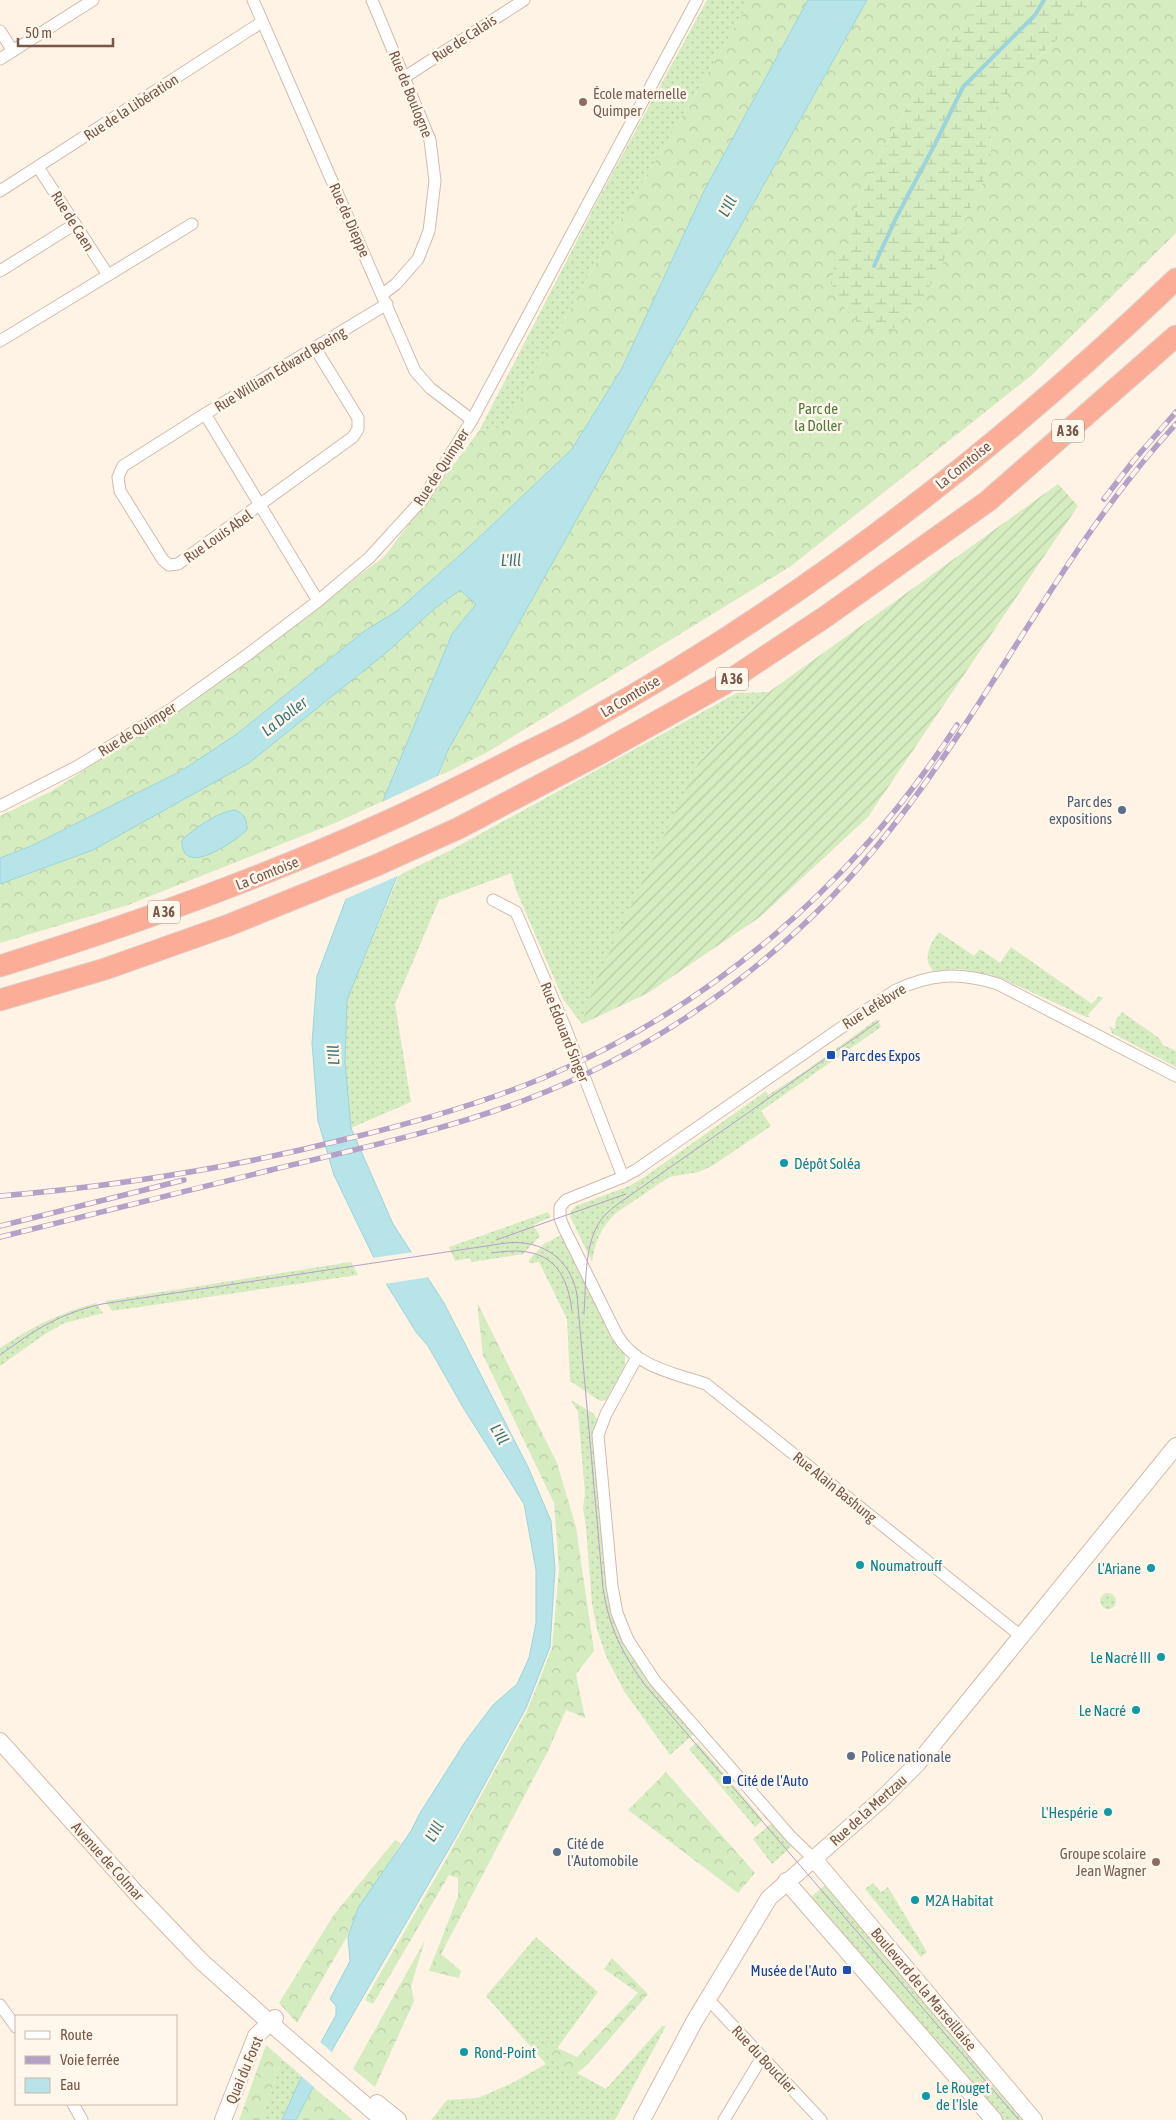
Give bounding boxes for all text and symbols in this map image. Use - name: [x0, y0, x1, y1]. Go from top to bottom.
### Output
- street label: Rue de Calais: [429, 11, 499, 65]
- scale bar: [18, 15, 112, 47]
- text: 50 m: [25, 24, 52, 41]
- street label: Rue de Boulogne: [386, 48, 436, 140]
- street label: Rue de la Libération: [81, 70, 181, 144]
- place label: École maternelle Quimper: [593, 85, 687, 119]
- marker: École maternelle Quimper: [577, 96, 589, 108]
- street label: Rue de Dieppe: [326, 180, 374, 260]
- street label: Rue de Caen: [48, 188, 98, 254]
- water label: L'Ill: [714, 193, 740, 219]
- street label: Rue William Edward Boeing: [211, 323, 349, 415]
- park label: Parc de la Doller: [794, 400, 842, 434]
- road number: A 36: [1052, 420, 1084, 442]
- street label: Rue de Quimper: [410, 425, 472, 509]
- street label: La Comtoise: [932, 437, 994, 492]
- street label: Rue Louis Abel: [180, 506, 256, 566]
- water label: L'Ill: [501, 551, 521, 569]
- road number: A 36: [716, 668, 748, 691]
- street label: La Comtoise: [597, 672, 663, 720]
- water label: La Doller: [258, 692, 311, 739]
- street label: Rue de Quimper: [95, 698, 179, 760]
- place label: Parc des expositions: [1049, 793, 1112, 827]
- marker: Parc des expositions: [1116, 804, 1128, 816]
- street label: La Comtoise: [233, 853, 301, 893]
- road number: A 36: [148, 900, 180, 924]
- street label: Rue Edouard Singer: [537, 979, 593, 1085]
- street label: Rue Lefèbvre: [839, 980, 909, 1032]
- water label: L'Ill: [323, 1044, 343, 1066]
- place label: Parc des Expos: [841, 1047, 920, 1064]
- marker: Parc des Expos: [825, 1049, 837, 1061]
- place label: Dépôt Soléa: [794, 1155, 861, 1172]
- marker: Dépôt Soléa: [778, 1157, 790, 1169]
- water label: L'Ill: [487, 1421, 513, 1447]
- street label: Rue Alain Bashung: [790, 1448, 881, 1526]
- place label: Noumatrouff: [870, 1557, 942, 1574]
- marker: Noumatrouff: [854, 1559, 866, 1571]
- place label: L'Ariane: [1097, 1560, 1141, 1577]
- marker: L'Ariane: [1145, 1562, 1157, 1574]
- place label: Le Nacré III: [1090, 1649, 1151, 1666]
- marker: Le Nacré III: [1155, 1651, 1167, 1663]
- place label: Le Nacré: [1079, 1702, 1126, 1719]
- marker: Le Nacré: [1130, 1704, 1142, 1716]
- place label: Police nationale: [861, 1748, 951, 1765]
- marker: Police nationale: [845, 1750, 857, 1762]
- street label: Rue de la Mertzau: [826, 1771, 910, 1849]
- place label: Cité de l'Auto: [737, 1772, 808, 1789]
- marker: Cité de l'Auto: [721, 1774, 733, 1786]
- place label: L'Hespérie: [1041, 1804, 1098, 1821]
- marker: L'Hespérie: [1102, 1806, 1114, 1818]
- street label: Avenue de Colmar: [68, 1818, 148, 1904]
- water label: L'Ill: [421, 1818, 447, 1844]
- place label: Cité de l'Automobile: [567, 1835, 638, 1869]
- place label: Groupe scolaire Jean Wagner: [1060, 1845, 1147, 1879]
- marker: Cité de l'Automobile: [551, 1846, 563, 1858]
- marker: Groupe scolaire Jean Wagner: [1150, 1856, 1162, 1868]
- place label: M2A Habitat: [925, 1892, 993, 1909]
- marker: M2A Habitat: [909, 1894, 921, 1906]
- street label: Boulevard de la Marseillaise: [868, 1924, 980, 2054]
- place label: Musée de l'Auto: [751, 1962, 837, 1979]
- marker: Musée de l'Auto: [841, 1964, 853, 1976]
- legend: [15, 2015, 178, 2105]
- street label: Rue du Bouclier: [729, 2022, 800, 2097]
- text: Route: [60, 2026, 93, 2043]
- street label: Quai du Forst: [222, 2034, 266, 2106]
- place label: Rond-Point: [474, 2044, 536, 2061]
- marker: Rond-Point: [458, 2046, 470, 2058]
- text: Voie ferrée: [60, 2051, 120, 2068]
- text: Eau: [60, 2076, 81, 2093]
- place label: Le Rouget de l'Isle: [936, 2079, 990, 2113]
- marker: Le Rouget de l'Isle: [920, 2090, 932, 2102]

